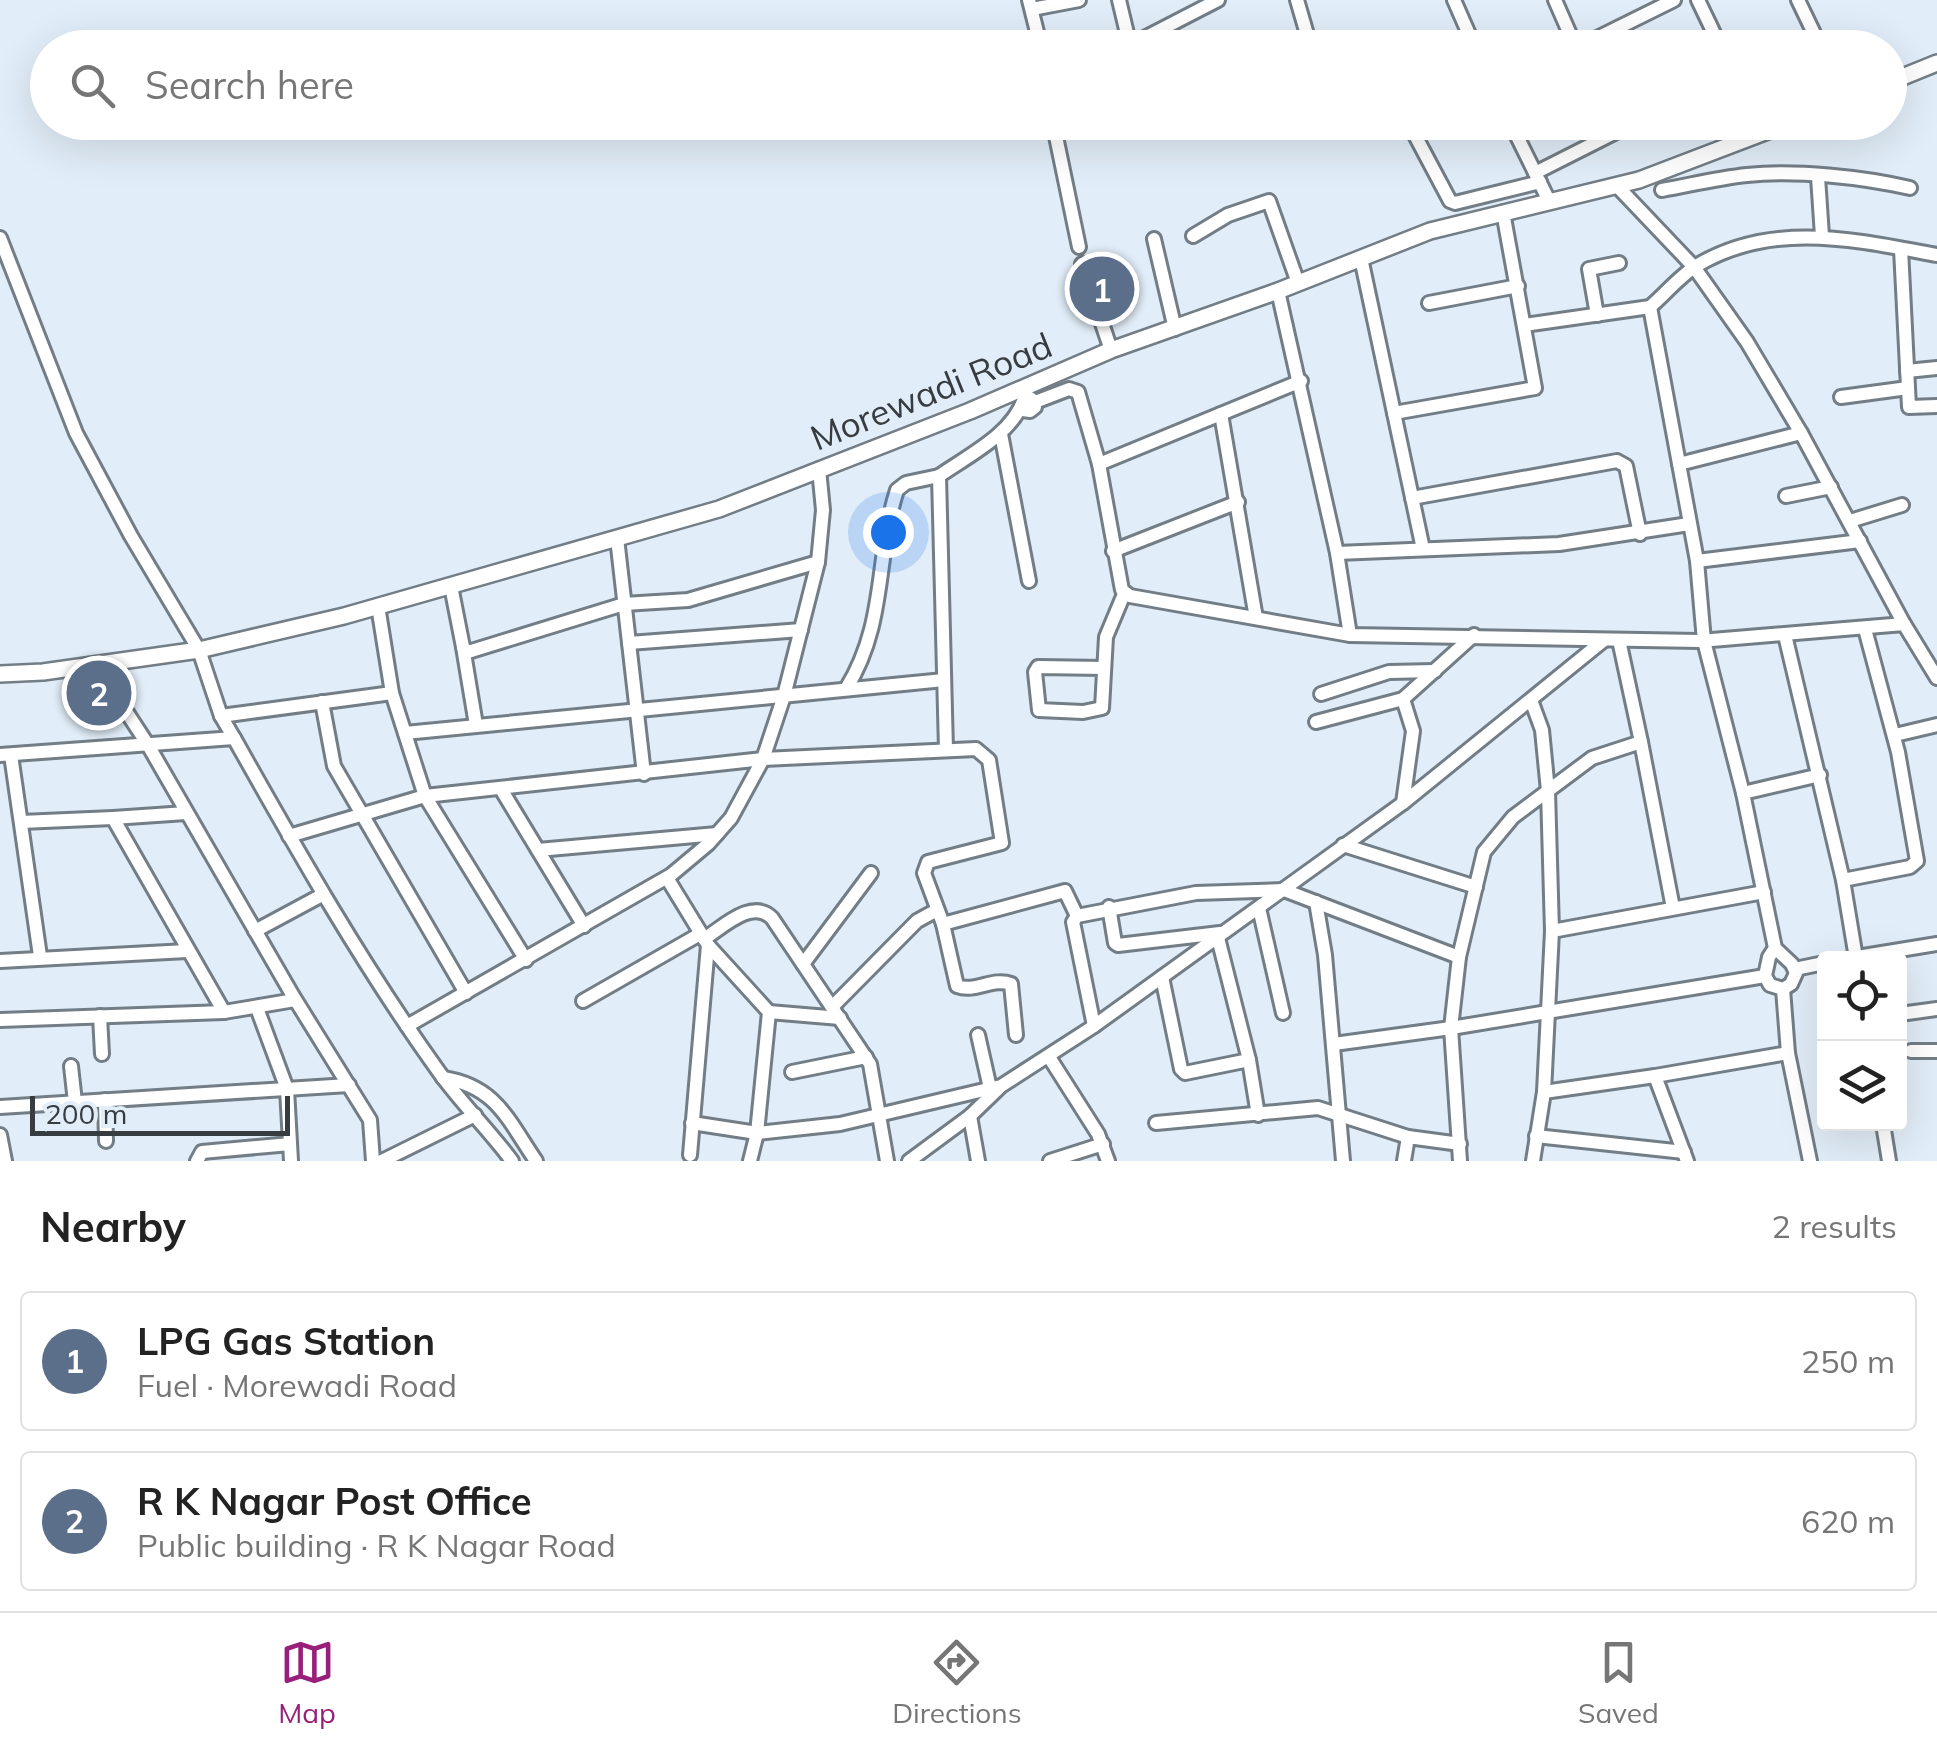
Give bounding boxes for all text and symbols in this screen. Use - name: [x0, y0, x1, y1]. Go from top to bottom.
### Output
- search box: [30, 30, 1907, 140]
- icon: search: [65, 58, 120, 113]
- text: Search here: [145, 61, 354, 109]
- pin: 1: [1070, 252, 1134, 326]
- street label: Morewadi Road: [804, 323, 1058, 459]
- your location: [863, 507, 914, 558]
- pin: 2: [66, 656, 132, 730]
- map controls: [1817, 951, 1907, 1131]
- button: locate: [1817, 951, 1907, 1041]
- button: layers: [1817, 1041, 1907, 1131]
- scale bar: [30, 1091, 290, 1136]
- text: 200 m: [45, 1096, 127, 1131]
- text: Nearby: [40, 1200, 186, 1253]
- text: 2 results: [1772, 1206, 1897, 1246]
- text: LPG Gas Station: [137, 1317, 435, 1365]
- text: 1: [65, 1341, 84, 1381]
- text: 250 m: [1801, 1341, 1895, 1381]
- text: Fuel · Morewadi Road: [137, 1365, 457, 1405]
- text: R K Nagar Post Office: [137, 1477, 532, 1525]
- text: 2: [65, 1501, 84, 1541]
- text: 620 m: [1801, 1501, 1895, 1541]
- text: Public building · R K Nagar Road: [137, 1525, 616, 1565]
- tab: Map: [278, 1635, 336, 1730]
- tab: Directions: [892, 1635, 1022, 1730]
- tab: Saved: [1578, 1635, 1659, 1730]

